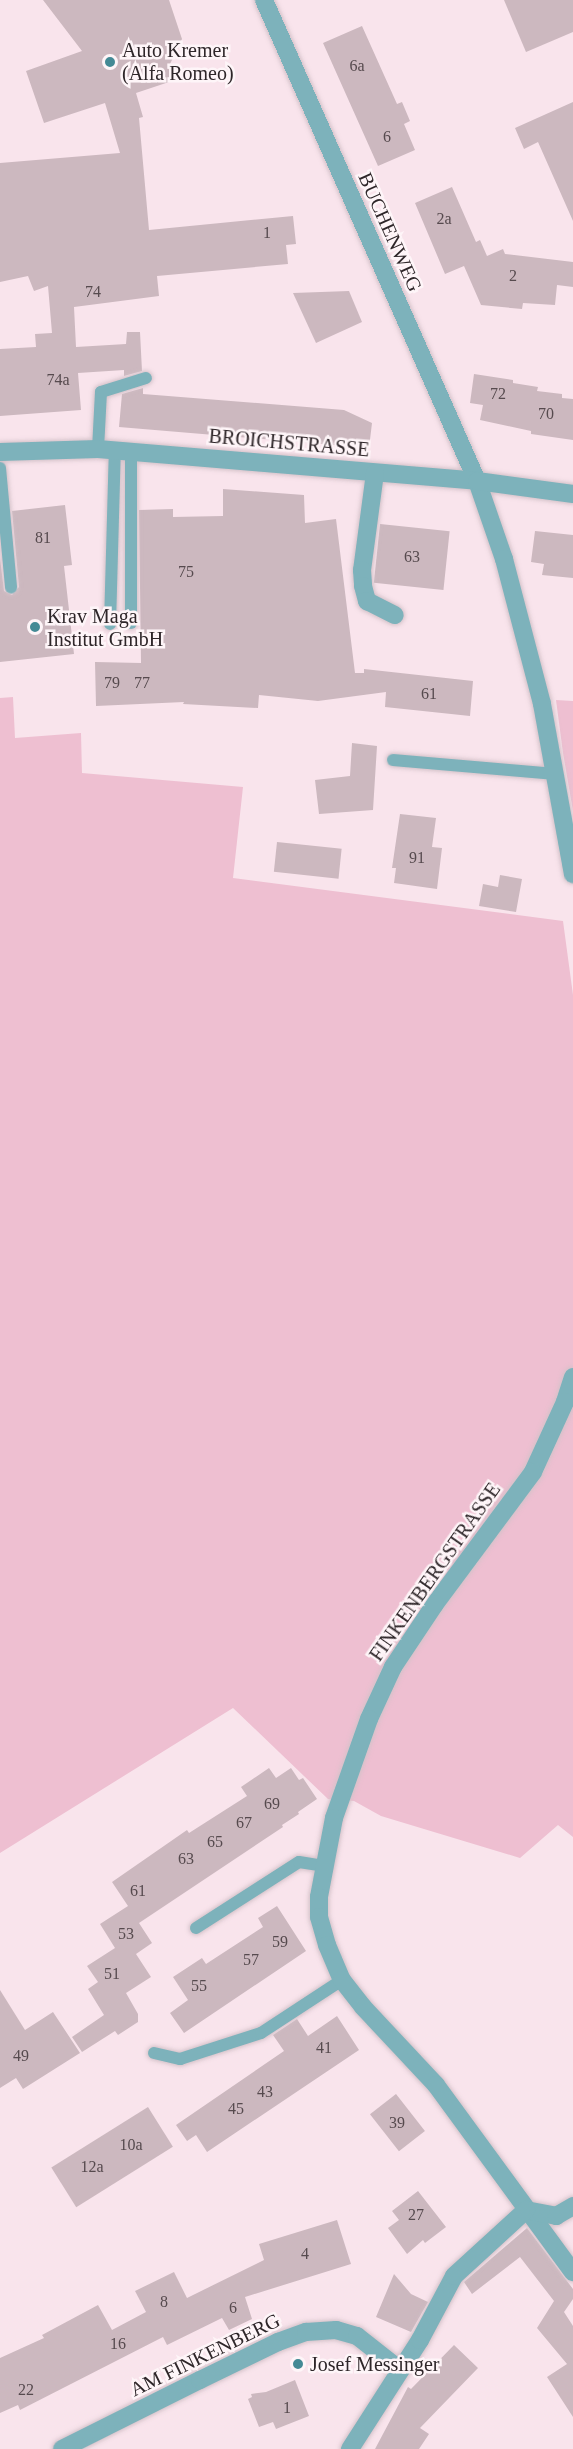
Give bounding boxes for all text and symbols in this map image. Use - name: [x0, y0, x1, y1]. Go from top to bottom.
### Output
- place label: Auto Kremer (Alfa Romeo): [122, 39, 234, 86]
- marker: Auto Kremer (Alfa Romeo): [103, 55, 117, 69]
- house number: 6a: [349, 56, 365, 76]
- house number: 6: [383, 127, 391, 147]
- street label: BUCHENWEG: [353, 169, 427, 295]
- house number: 2a: [436, 209, 452, 229]
- house number: 1: [263, 223, 271, 243]
- house number: 2: [509, 266, 517, 286]
- house number: 74: [85, 282, 101, 302]
- house number: 74a: [46, 370, 70, 390]
- house number: 72: [490, 384, 506, 404]
- house number: 70: [538, 404, 554, 424]
- street label: BROICHSTRASSE: [208, 424, 370, 462]
- house number: 81: [35, 528, 51, 548]
- house number: 63: [404, 547, 420, 567]
- house number: 75: [178, 562, 194, 582]
- place label: Krav Maga Institut GmbH: [47, 604, 163, 651]
- marker: Krav Maga Institut GmbH: [28, 620, 42, 634]
- house number: 79: [104, 673, 120, 693]
- house number: 77: [134, 673, 150, 693]
- house number: 61: [421, 684, 437, 704]
- house number: 91: [409, 848, 425, 868]
- street label: FINKENBERGSTRASSE: [364, 1478, 506, 1666]
- house number: 69: [264, 1794, 280, 1814]
- house number: 67: [236, 1813, 252, 1833]
- house number: 65: [207, 1832, 223, 1852]
- house number: 63: [178, 1849, 194, 1869]
- house number: 61: [130, 1881, 146, 1901]
- house number: 53: [118, 1924, 134, 1944]
- house number: 59: [272, 1932, 288, 1952]
- house number: 57: [243, 1950, 259, 1970]
- house number: 51: [104, 1964, 120, 1984]
- house number: 55: [191, 1976, 207, 1996]
- house number: 41: [316, 2038, 332, 2058]
- house number: 49: [13, 2046, 29, 2066]
- house number: 43: [257, 2082, 273, 2102]
- house number: 45: [228, 2099, 244, 2119]
- house number: 39: [389, 2113, 405, 2133]
- house number: 10a: [119, 2135, 143, 2155]
- house number: 12a: [80, 2157, 104, 2177]
- house number: 27: [408, 2205, 424, 2225]
- house number: 4: [301, 2244, 309, 2264]
- house number: 8: [160, 2292, 168, 2312]
- house number: 6: [229, 2298, 237, 2318]
- street label: AM FINKENBERG: [126, 2308, 284, 2402]
- house number: 16: [110, 2334, 126, 2354]
- place label: Josef Messinger: [310, 2352, 439, 2376]
- marker: Josef Messinger: [291, 2357, 305, 2371]
- house number: 22: [18, 2380, 34, 2400]
- house number: 1: [283, 2398, 291, 2418]

